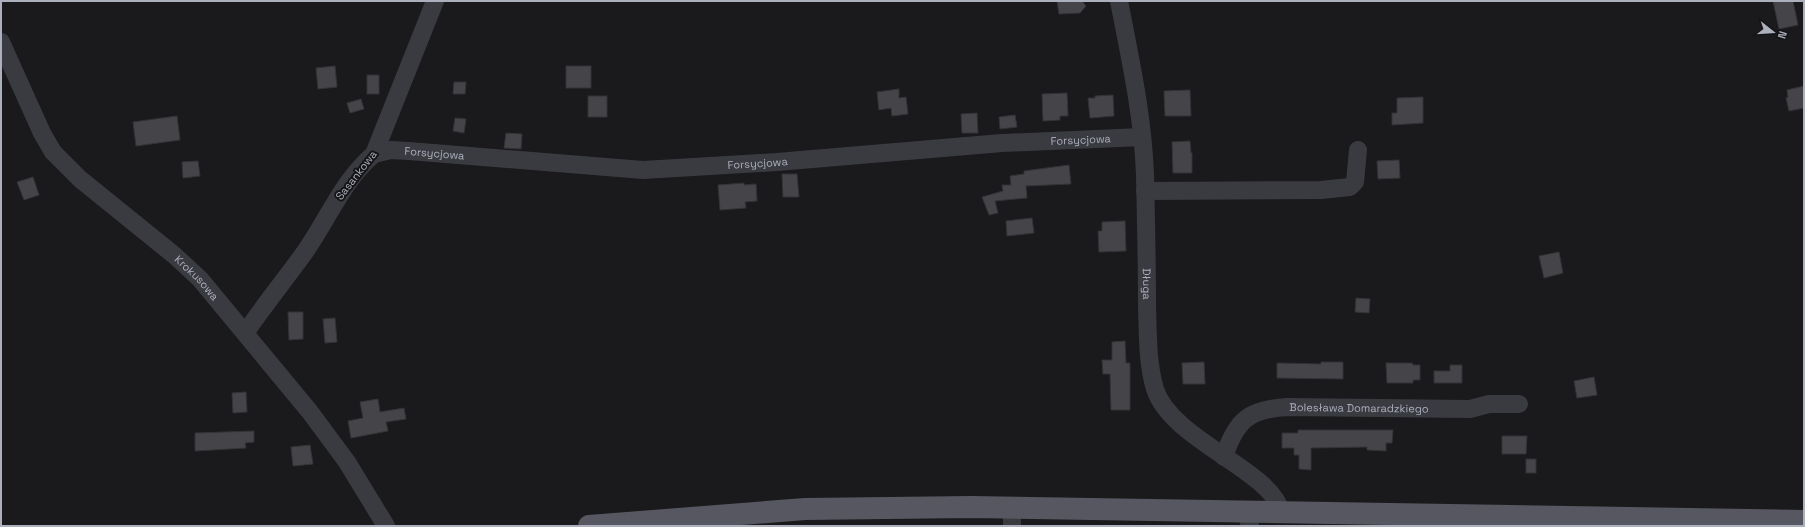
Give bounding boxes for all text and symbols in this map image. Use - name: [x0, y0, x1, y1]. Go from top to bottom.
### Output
- north arrow: [1753, 12, 1793, 52]
- text: N: [1775, 29, 1790, 40]
- street label: Forsycjowa: [1050, 131, 1112, 148]
- street label: Forsycjowa: [404, 144, 466, 163]
- street label: Sasankowa: [332, 147, 380, 203]
- street label: Forsycjowa: [727, 154, 789, 172]
- street label: Krokusowa: [172, 252, 222, 304]
- street label: Długa: [1140, 268, 1154, 300]
- street label: Bolesława Domaradzkiego: [1289, 400, 1429, 416]

